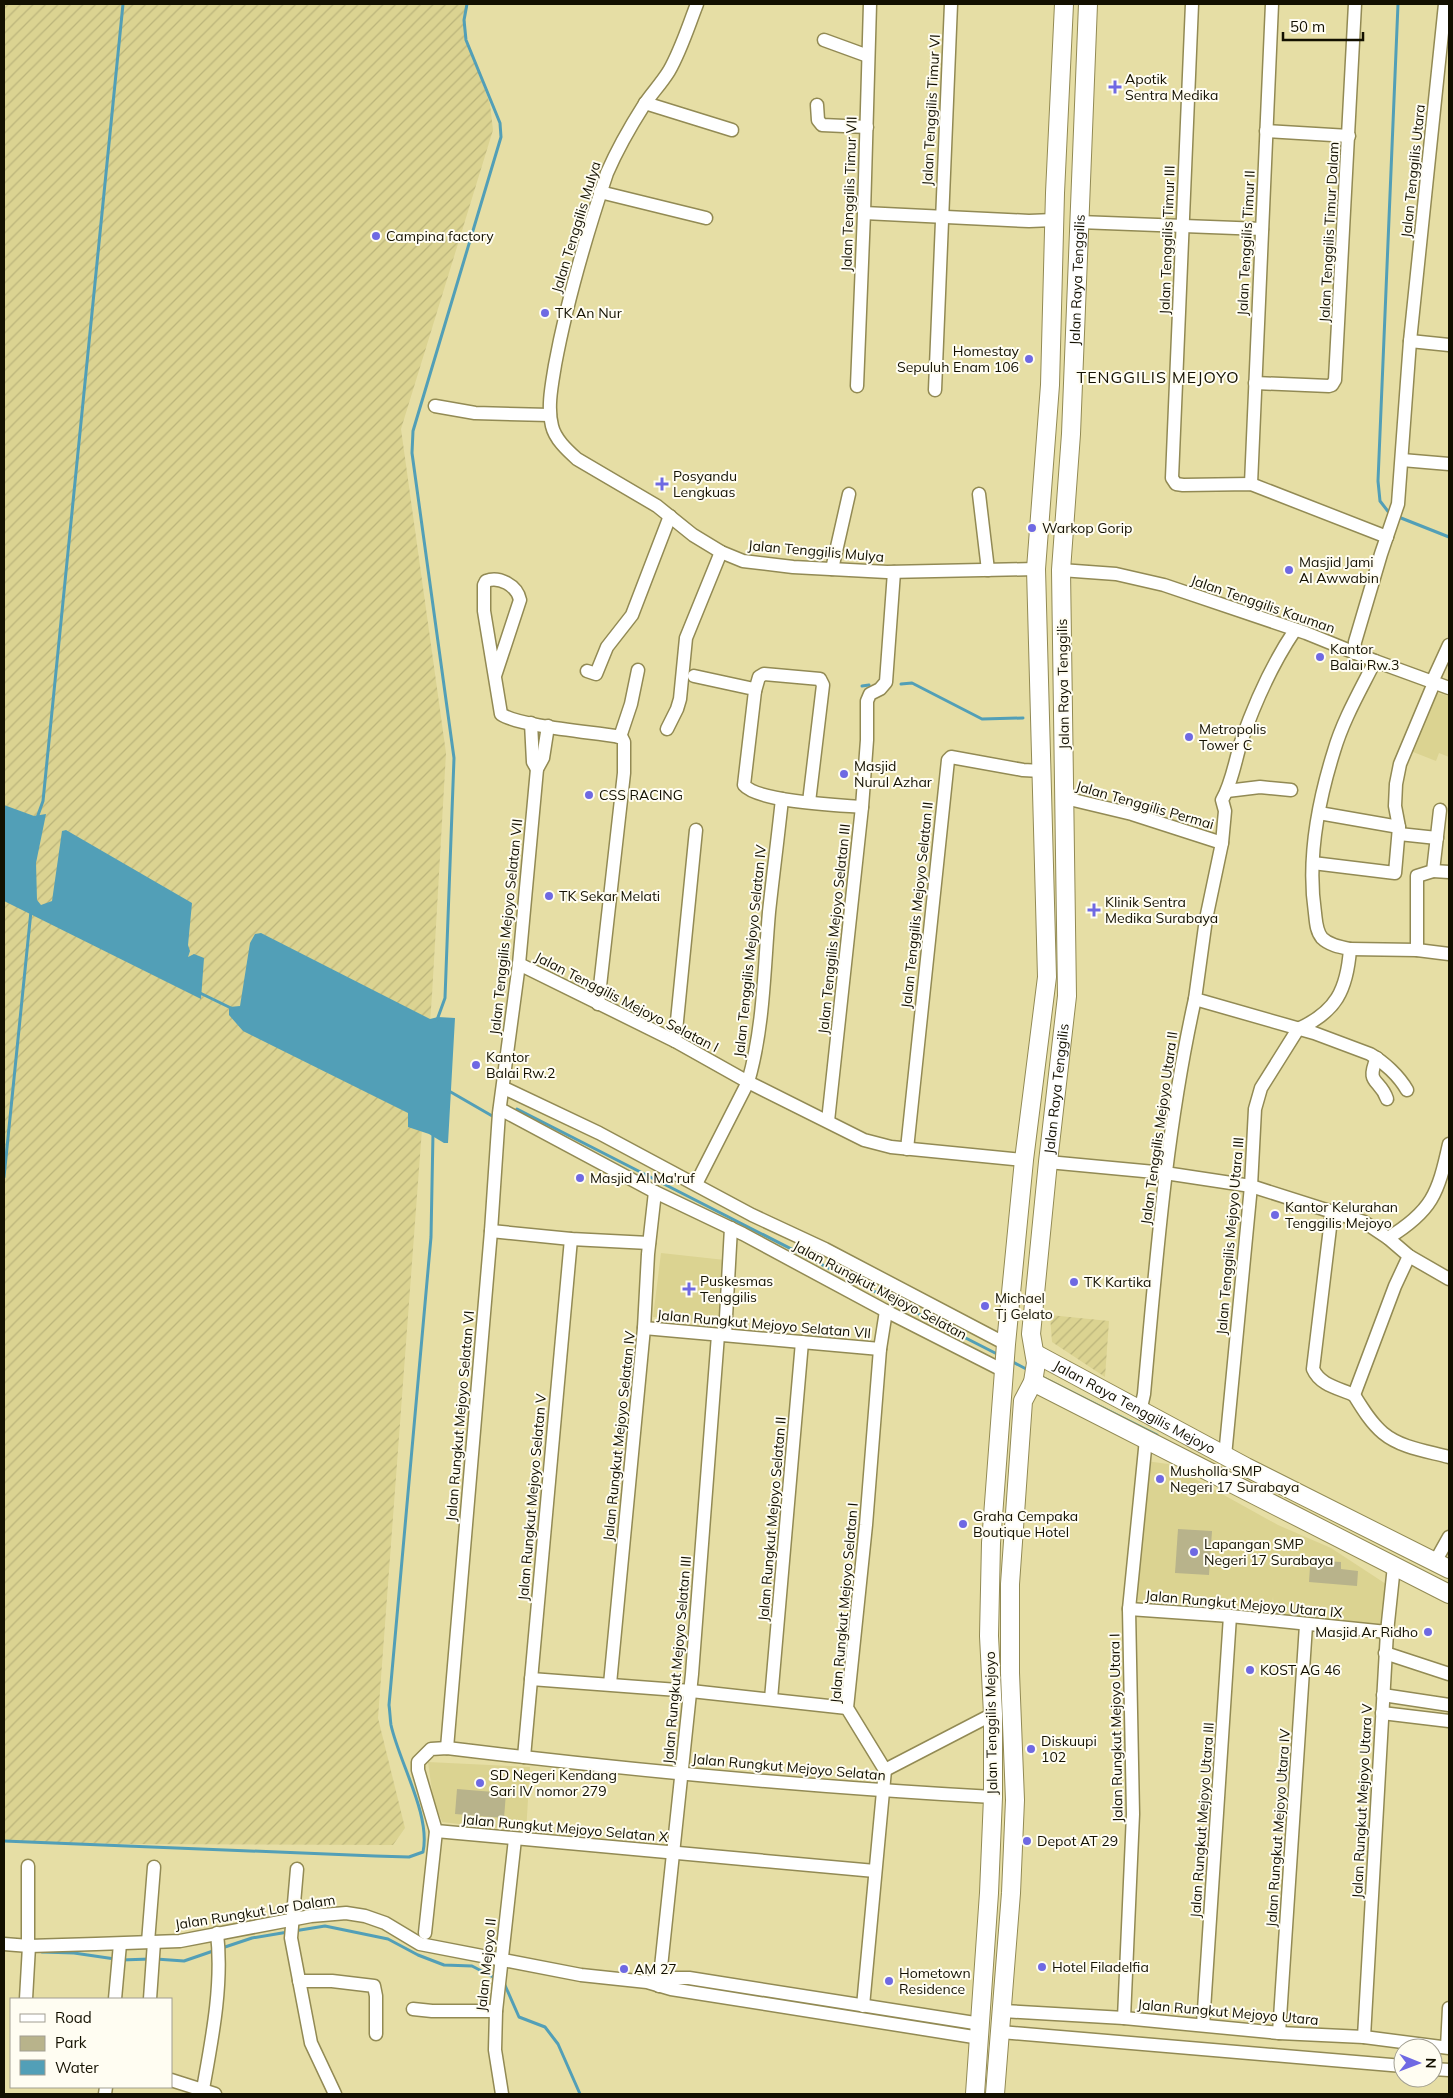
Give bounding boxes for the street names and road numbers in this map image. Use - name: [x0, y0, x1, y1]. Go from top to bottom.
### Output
- street label: Jalan Tenggilis Timur VI: [918, 34, 944, 186]
- street label: Jalan Tenggilis Utara: [1397, 103, 1429, 239]
- street label: Jalan Tenggilis Timur VII: [837, 116, 861, 272]
- street label: Jalan Tenggilis Timur Dalam: [1315, 141, 1343, 323]
- street label: Jalan Tenggilis Mulya: [547, 159, 605, 295]
- street label: Jalan Tenggilis Timur III: [1155, 165, 1179, 315]
- street label: Jalan Tenggilis Timur II: [1233, 170, 1259, 316]
- street label: Jalan Raya Tenggilis: [1066, 214, 1089, 346]
- street label: Jalan Tenggilis Mulya: [747, 536, 885, 566]
- street label: Jalan Tenggilis Kauman: [1188, 571, 1338, 637]
- street label: Jalan Raya Tenggilis: [1053, 618, 1073, 750]
- street label: Jalan Tenggilis Permai: [1074, 777, 1216, 833]
- street label: Jalan Tenggilis Mejoyo Selatan II: [897, 801, 937, 1009]
- street label: Jalan Tenggilis Mejoyo Selatan VII: [486, 818, 526, 1036]
- street label: Jalan Tenggilis Mejoyo Selatan III: [814, 823, 854, 1035]
- street label: Jalan Tenggilis Mejoyo Selatan IV: [730, 844, 770, 1058]
- street label: Jalan Tenggilis Mejoyo Selatan I: [532, 948, 722, 1056]
- street label: Jalan Raya Tenggilis: [1040, 1023, 1073, 1155]
- street label: Jalan Tenggilis Mejoyo Utara II: [1137, 1030, 1181, 1226]
- street label: Jalan Tenggilis Mejoyo Utara III: [1212, 1136, 1248, 1336]
- street label: Jalan Rungkut Mejoyo Selatan: [790, 1236, 970, 1344]
- street label: Jalan Rungkut Mejoyo Selatan VII: [656, 1306, 872, 1342]
- street label: Jalan Rungkut Mejoyo Selatan VI: [442, 1310, 478, 1522]
- street label: Jalan Rungkut Mejoyo Selatan IV: [599, 1330, 639, 1542]
- street label: Jalan Raya Tenggilis Mejoyo: [1051, 1356, 1219, 1458]
- street label: Jalan Rungkut Mejoyo Selatan V: [514, 1393, 550, 1601]
- street label: Jalan Rungkut Mejoyo Selatan II: [754, 1416, 790, 1622]
- street label: Jalan Rungkut Mejoyo Selatan I: [826, 1502, 862, 1704]
- street label: Jalan Rungkut Mejoyo Selatan III: [659, 1555, 695, 1765]
- street label: Jalan Rungkut Mejoyo Utara IX: [1145, 1586, 1343, 1622]
- street label: Jalan Rungkut Mejoyo Utara I: [1105, 1633, 1127, 1823]
- street label: Jalan Tenggilis Mejoyo: [981, 1651, 1001, 1795]
- street label: Jalan Rungkut Mejoyo Utara V: [1348, 1703, 1376, 1899]
- street label: Jalan Rungkut Mejoyo Utara III: [1186, 1722, 1218, 1918]
- street label: Jalan Rungkut Mejoyo Utara IV: [1262, 1728, 1294, 1928]
- street label: Jalan Rungkut Mejoyo Selatan: [691, 1750, 887, 1784]
- street label: Jalan Rungkut Mejoyo Selatan X: [461, 1810, 669, 1846]
- street label: Jalan Rungkut Lor Dalam: [174, 1890, 336, 1934]
- street label: Jalan Mejoyo II: [472, 1917, 500, 2013]
- street label: Jalan Rungkut Mejoyo Utara: [1137, 1995, 1319, 2029]

